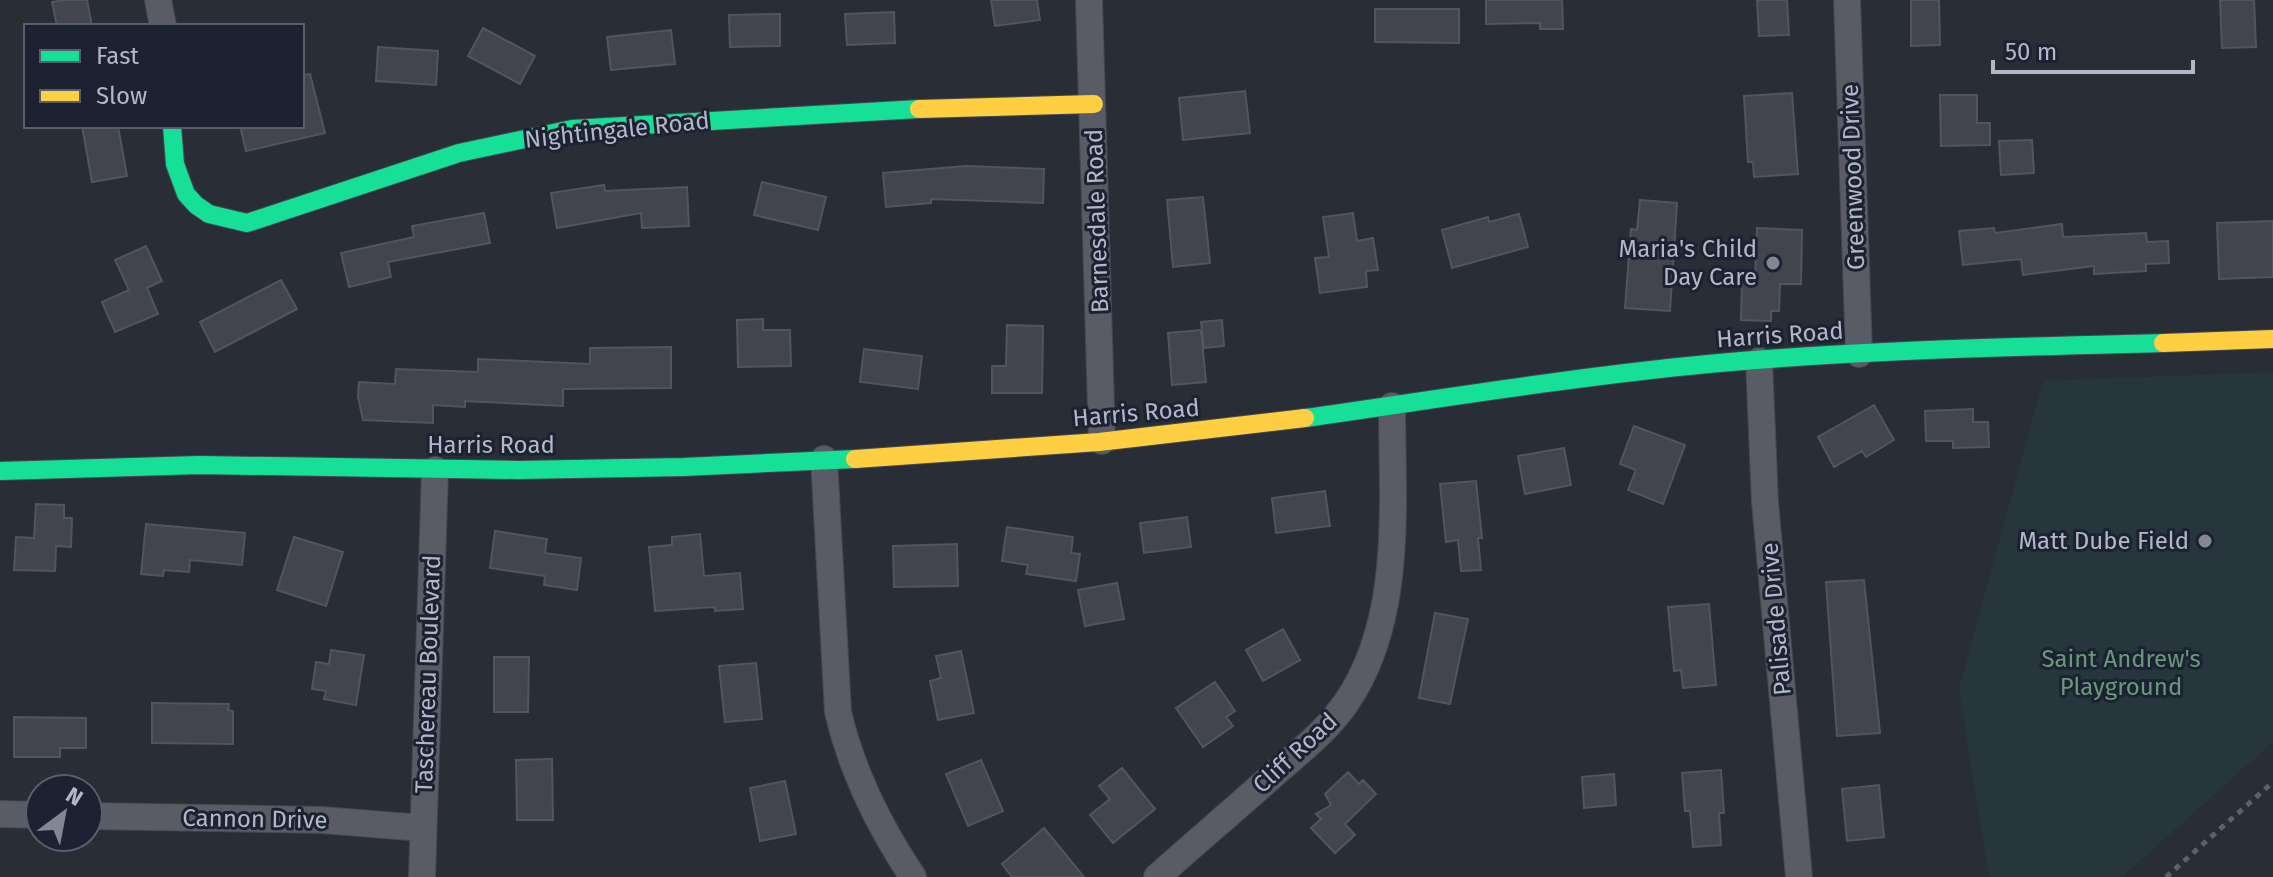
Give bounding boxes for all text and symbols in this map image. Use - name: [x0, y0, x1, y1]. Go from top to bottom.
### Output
- legend: [24, 24, 304, 128]
- scale bar: [1993, 24, 2193, 74]
- text: 50 m: [2005, 38, 2057, 66]
- text: Fast: [96, 42, 139, 70]
- text: Slow: [96, 82, 147, 110]
- street label: Greenwood Drive: [1836, 83, 1870, 271]
- street label: Nightingale Road: [523, 106, 711, 154]
- street label: Barnesdale Road: [1080, 128, 1114, 314]
- place label: Maria's Child Day Care: [1619, 235, 1757, 291]
- marker: Maria's Child Day Care: [1764, 254, 1782, 272]
- street label: Harris Road: [1715, 317, 1845, 353]
- street label: Harris Road: [1071, 393, 1201, 433]
- street label: Harris Road: [427, 431, 555, 459]
- place label: Matt Dube Field: [2018, 527, 2189, 555]
- marker: Matt Dube Field: [2196, 532, 2214, 550]
- street label: Palisade Drive: [1755, 541, 1797, 697]
- street label: Taschereau Boulevard: [410, 554, 446, 794]
- park label: Saint Andrew's Playground: [2041, 645, 2201, 701]
- street label: Cliff Road: [1247, 707, 1343, 799]
- north arrow: [24, 773, 104, 853]
- text: N: [61, 781, 88, 812]
- street label: Cannon Drive: [182, 804, 328, 834]

